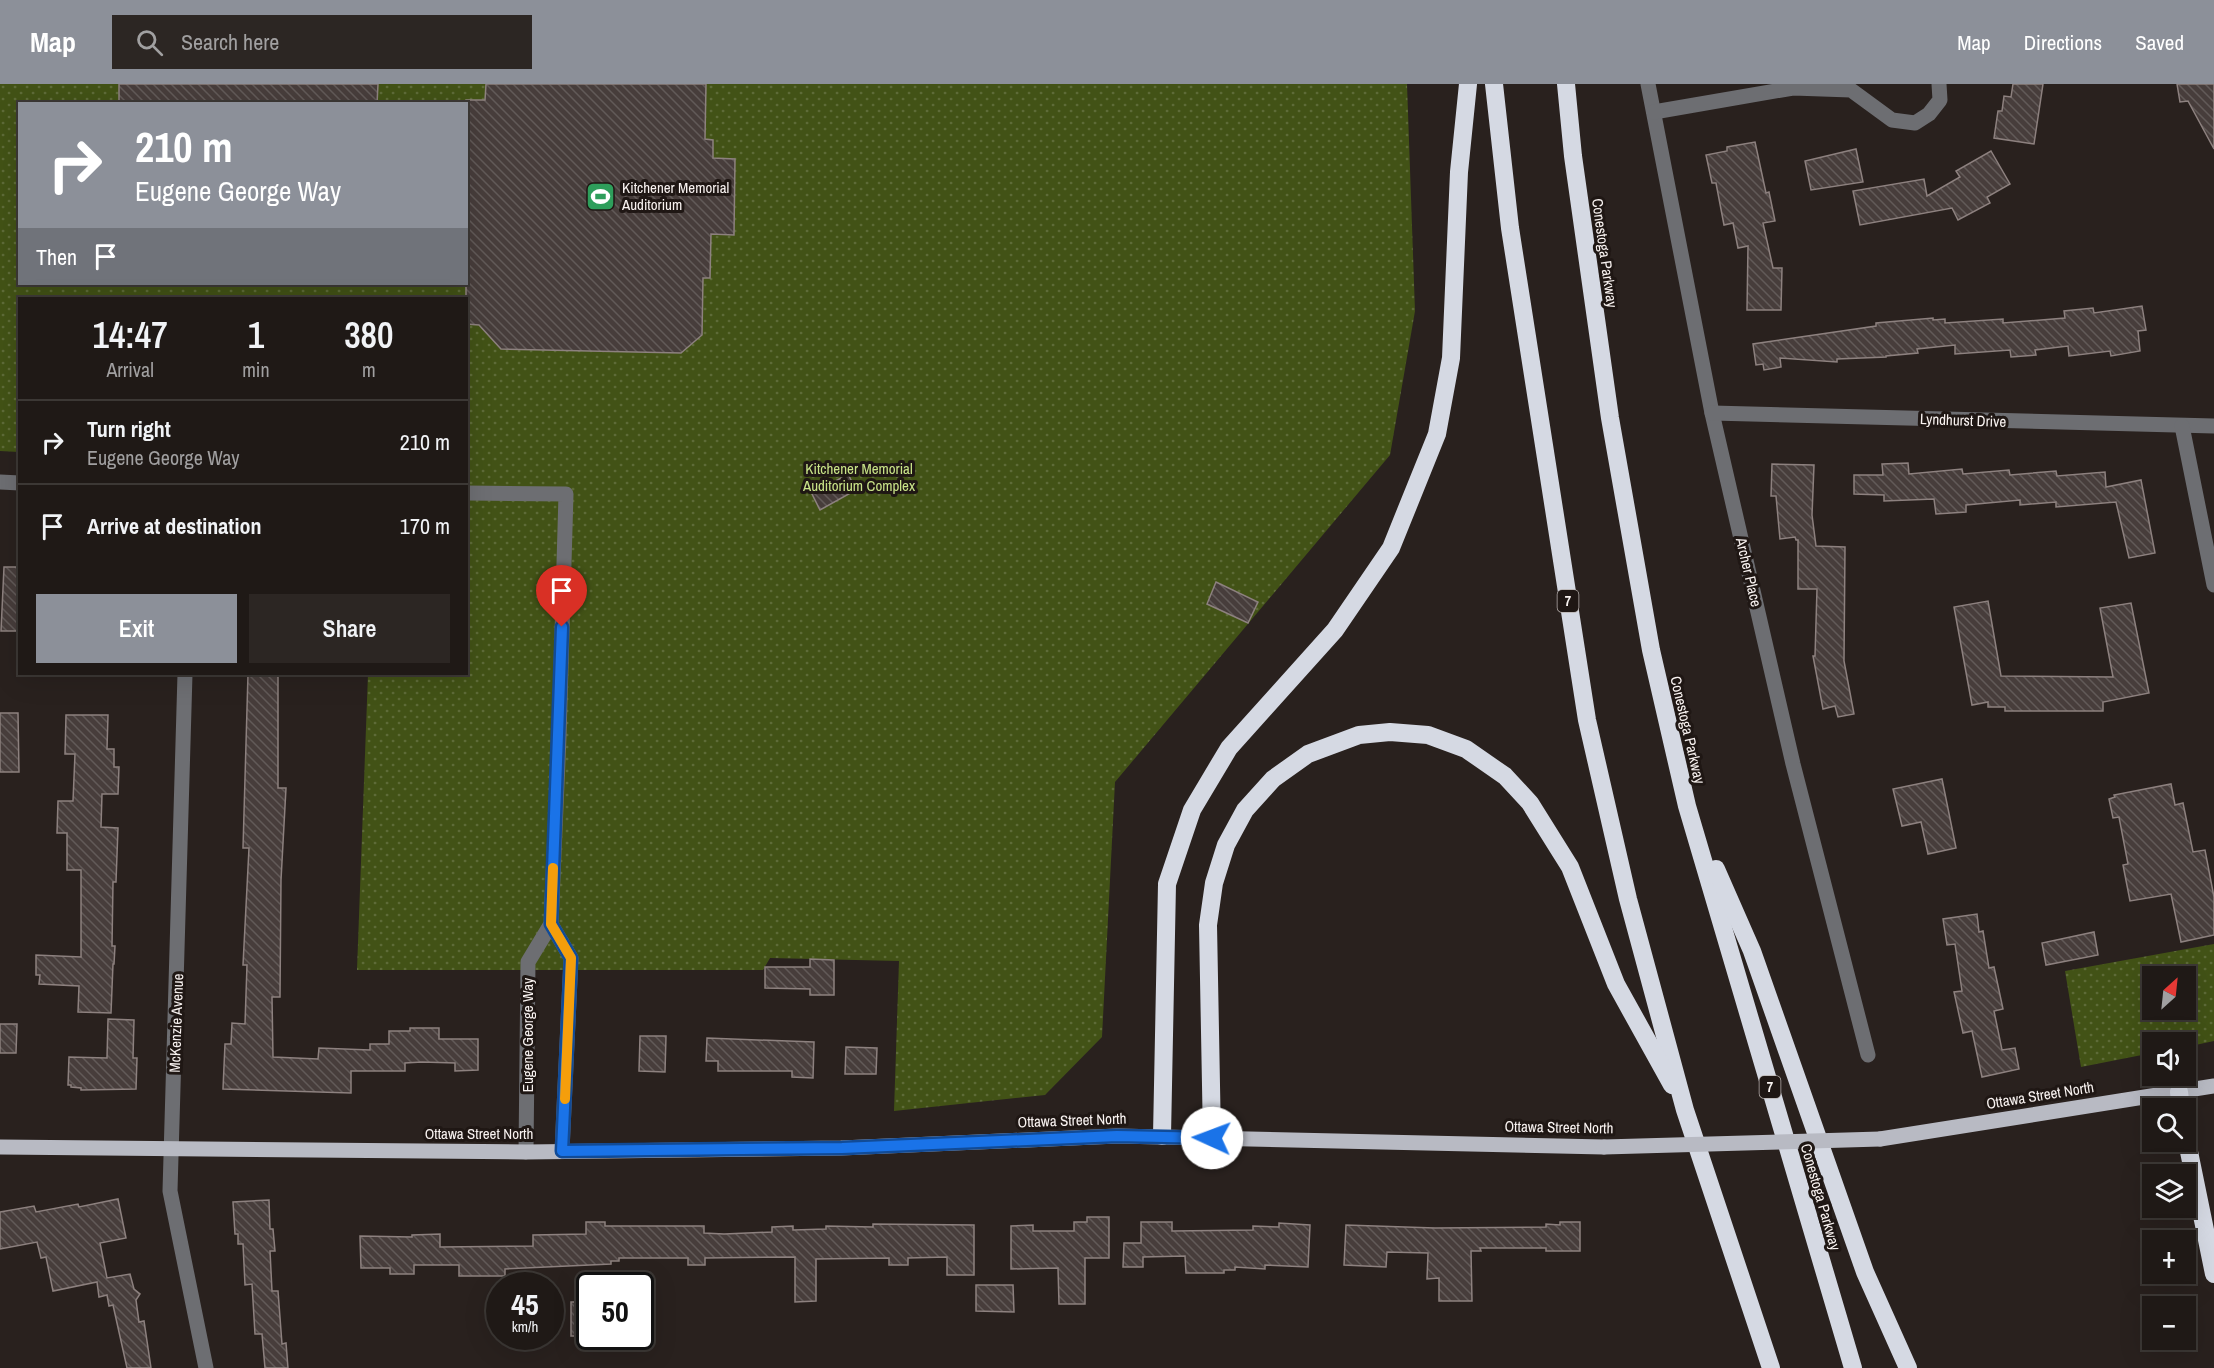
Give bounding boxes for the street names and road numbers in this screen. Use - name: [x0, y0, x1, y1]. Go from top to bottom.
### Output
- street label: Conestoga Parkway: [1587, 197, 1623, 310]
- street label: Lyndhurst Drive: [1919, 408, 2007, 432]
- street label: Archer Place: [1731, 534, 1767, 609]
- road number: 7: [1558, 590, 1578, 612]
- street label: Conestoga Parkway: [1665, 674, 1711, 787]
- street label: McKenzie Avenue: [164, 973, 188, 1073]
- street label: Eugene George Way: [517, 977, 538, 1092]
- road number: 7: [1760, 1076, 1780, 1098]
- street label: Ottawa Street North: [1985, 1076, 2095, 1114]
- street label: Ottawa Street North: [1017, 1108, 1127, 1132]
- street label: Ottawa Street North: [1504, 1116, 1614, 1138]
- street label: Ottawa Street North: [425, 1123, 533, 1144]
- street label: Conestoga Parkway: [1796, 1141, 1846, 1254]

